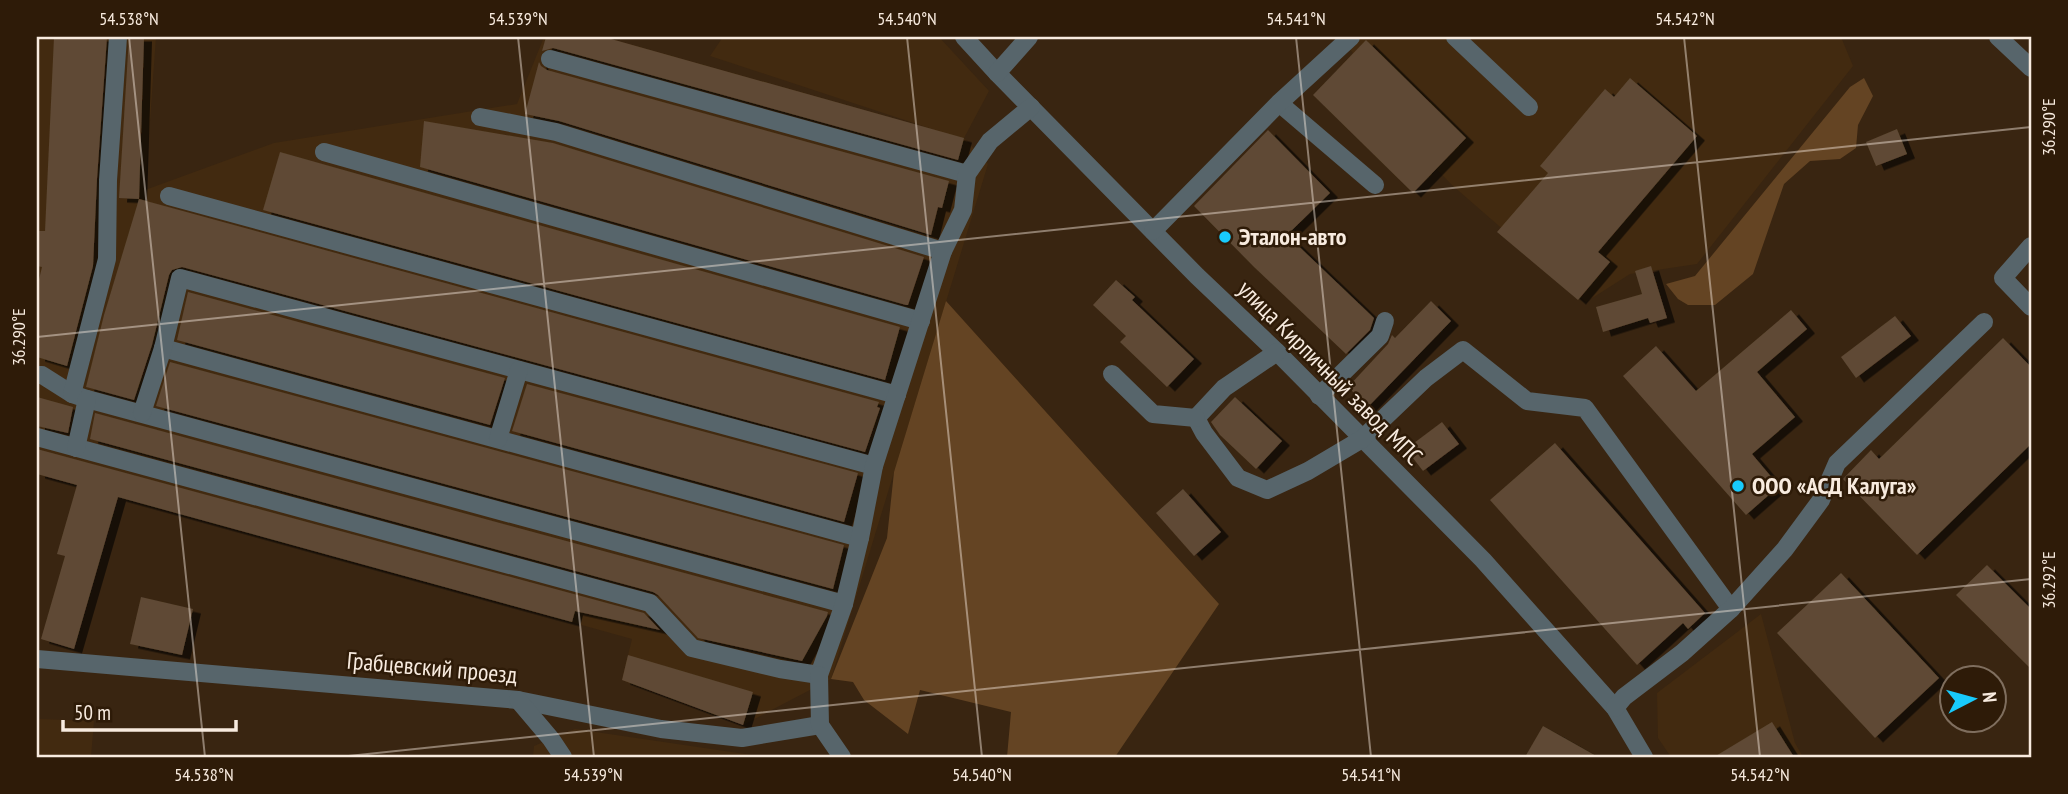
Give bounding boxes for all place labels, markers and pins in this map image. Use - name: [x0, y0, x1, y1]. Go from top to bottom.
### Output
- place label: Эталон-авто: [1239, 221, 1347, 252]
- marker: Эталон-авто: [1217, 229, 1233, 245]
- place label: ООО «АСД Калуга»: [1752, 470, 1917, 501]
- marker: ООО «АСД Калуга»: [1730, 478, 1746, 494]

